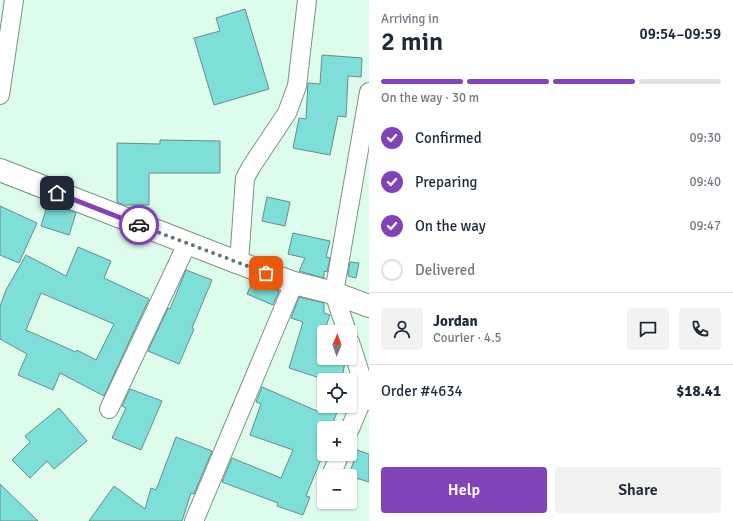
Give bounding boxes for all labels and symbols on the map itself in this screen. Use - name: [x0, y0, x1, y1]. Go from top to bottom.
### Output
- pin: [40, 176, 74, 210]
- courier: [119, 205, 159, 245]
- pin: [249, 256, 283, 290]
- north arrow: [317, 325, 357, 365]

